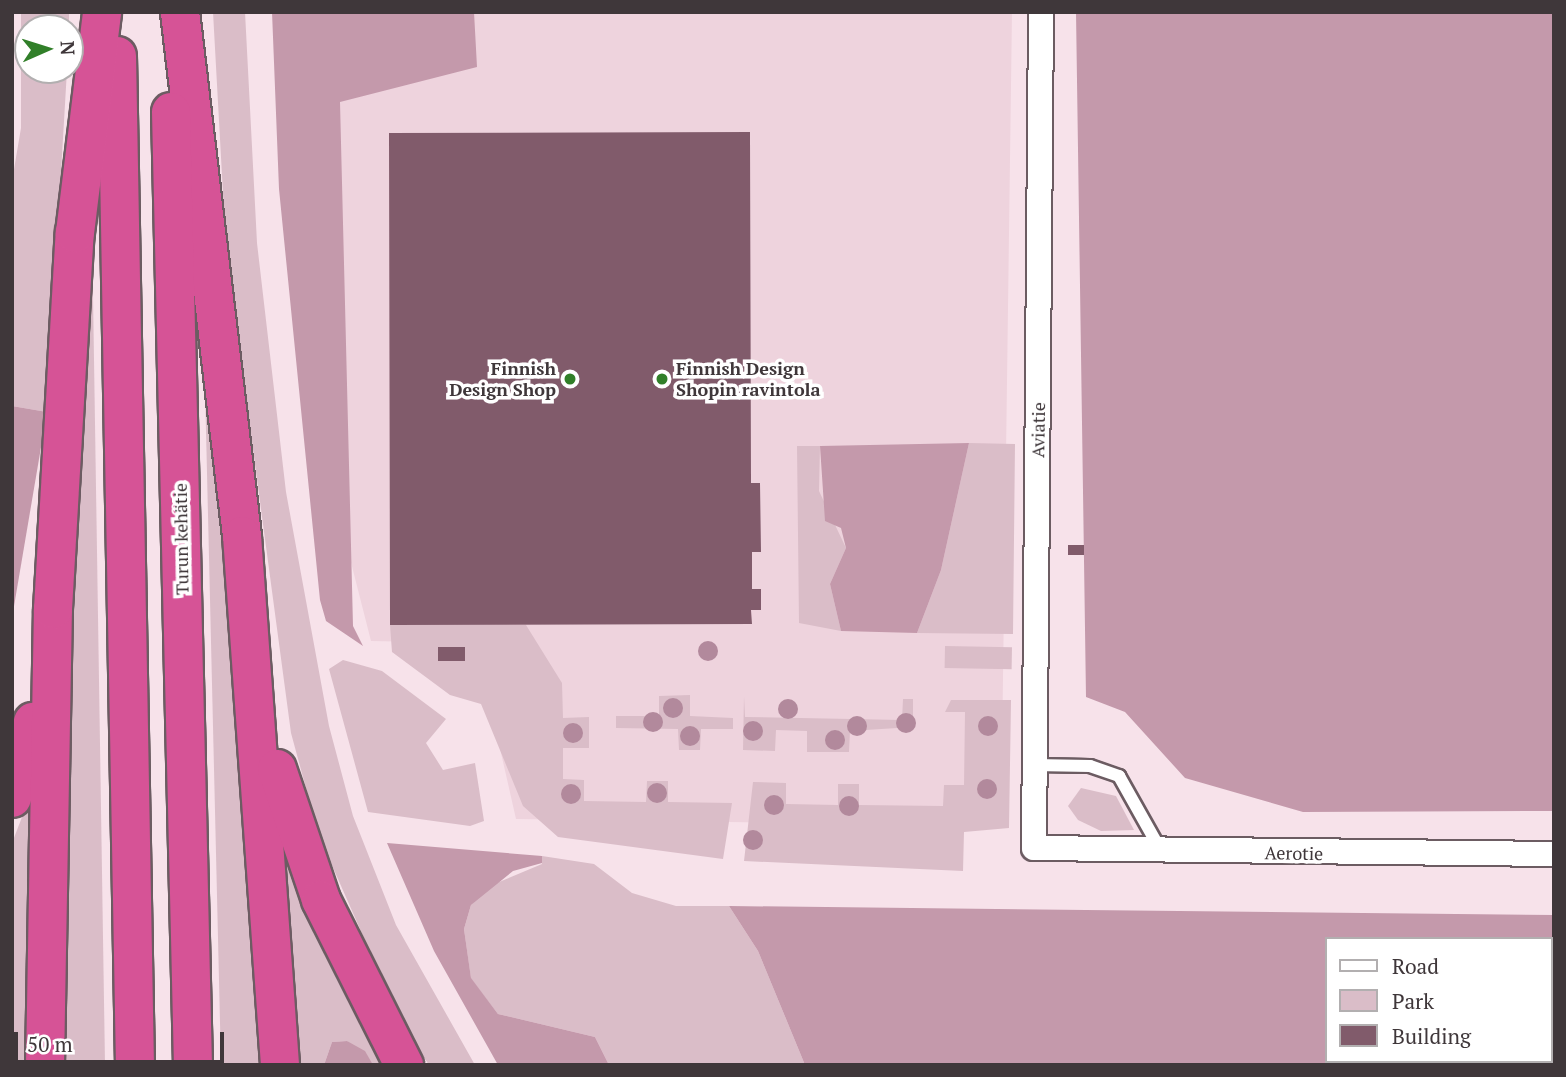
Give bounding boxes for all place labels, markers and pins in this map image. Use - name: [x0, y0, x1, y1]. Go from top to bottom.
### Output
- place label: Finnish Design Shop: [449, 358, 556, 400]
- place label: Finnish Design Shopin ravintola: [676, 358, 821, 400]
- marker: Finnish Design Shop: [562, 371, 578, 387]
- marker: Finnish Design Shopin ravintola: [654, 371, 670, 387]

